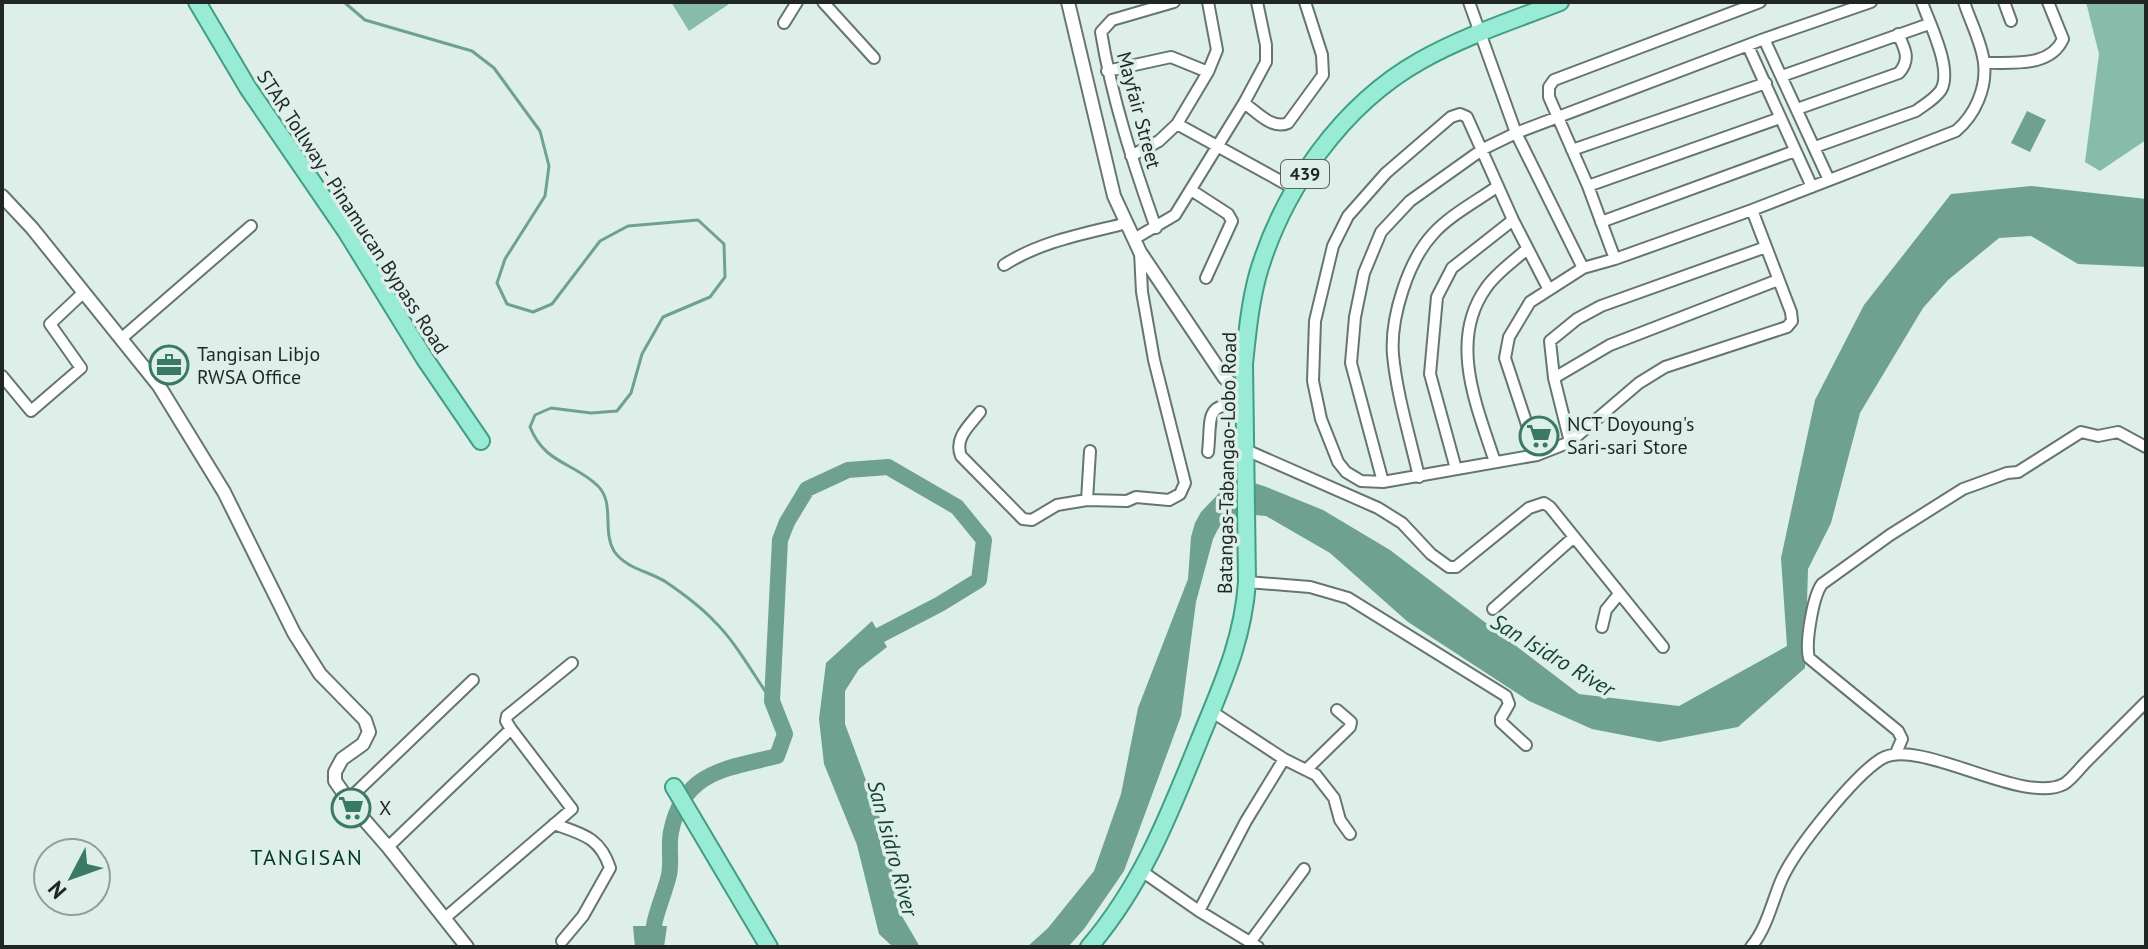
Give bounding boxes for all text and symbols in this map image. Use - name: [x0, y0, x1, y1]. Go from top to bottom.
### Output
- street label: Mayfair Street: [1111, 49, 1167, 171]
- street label: STAR Tollway - Pinamucan Bypass Road: [251, 65, 455, 359]
- road number: 439: [1281, 160, 1329, 188]
- street label: Batangas-Tabangao-Lobo Road: [1212, 332, 1242, 594]
- place label: Tangisan Libjo RWSA Office: [197, 341, 320, 390]
- office icon: Tangisan Libjo RWSA Office: [148, 344, 190, 386]
- place label: NCT Doyoung's Sari-sari Store: [1567, 411, 1694, 460]
- supermarket icon: NCT Doyoung's Sari-sari Store: [1518, 415, 1560, 457]
- water label: San Isidro River: [1486, 607, 1622, 704]
- water label: San Isidro River: [861, 777, 925, 921]
- supermarket icon: X: [330, 787, 372, 829]
- place label: X: [379, 795, 391, 821]
- north arrow: [32, 837, 112, 917]
- district label: TANGISAN: [250, 843, 364, 871]
- text: N: [42, 875, 72, 905]

